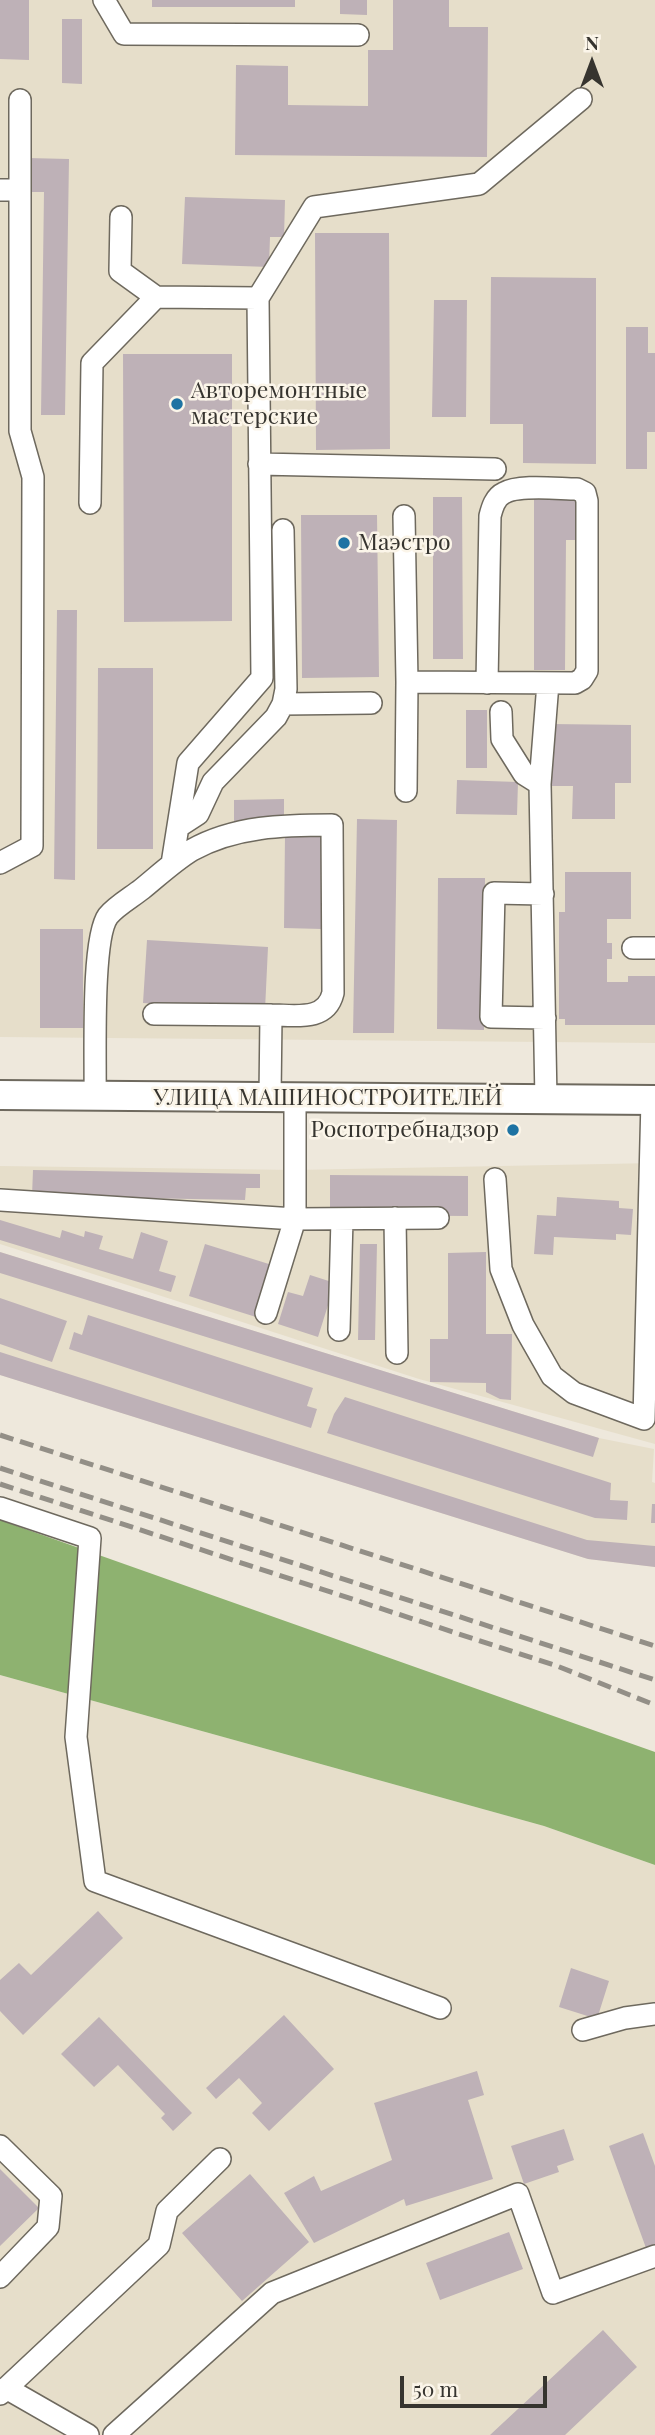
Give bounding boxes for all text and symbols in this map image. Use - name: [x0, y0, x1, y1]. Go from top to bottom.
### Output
- north arrow: [557, 28, 627, 98]
- text: N: [585, 29, 599, 55]
- place label: Авторемонтные мастерские: [191, 377, 367, 431]
- marker: Авторемонтные мастерские: [169, 396, 185, 412]
- place label: Маэстро: [358, 529, 451, 557]
- marker: Маэстро: [336, 535, 352, 551]
- street label: УЛИЦА МАШИНОСТРОИТЕЛЕЙ: [154, 1084, 502, 1112]
- place label: Роспотребнадзор: [310, 1116, 499, 1144]
- marker: Роспотребнадзор: [505, 1122, 521, 1138]
- scale bar: [403, 2362, 550, 2406]
- text: 50 m: [413, 2374, 458, 2402]

